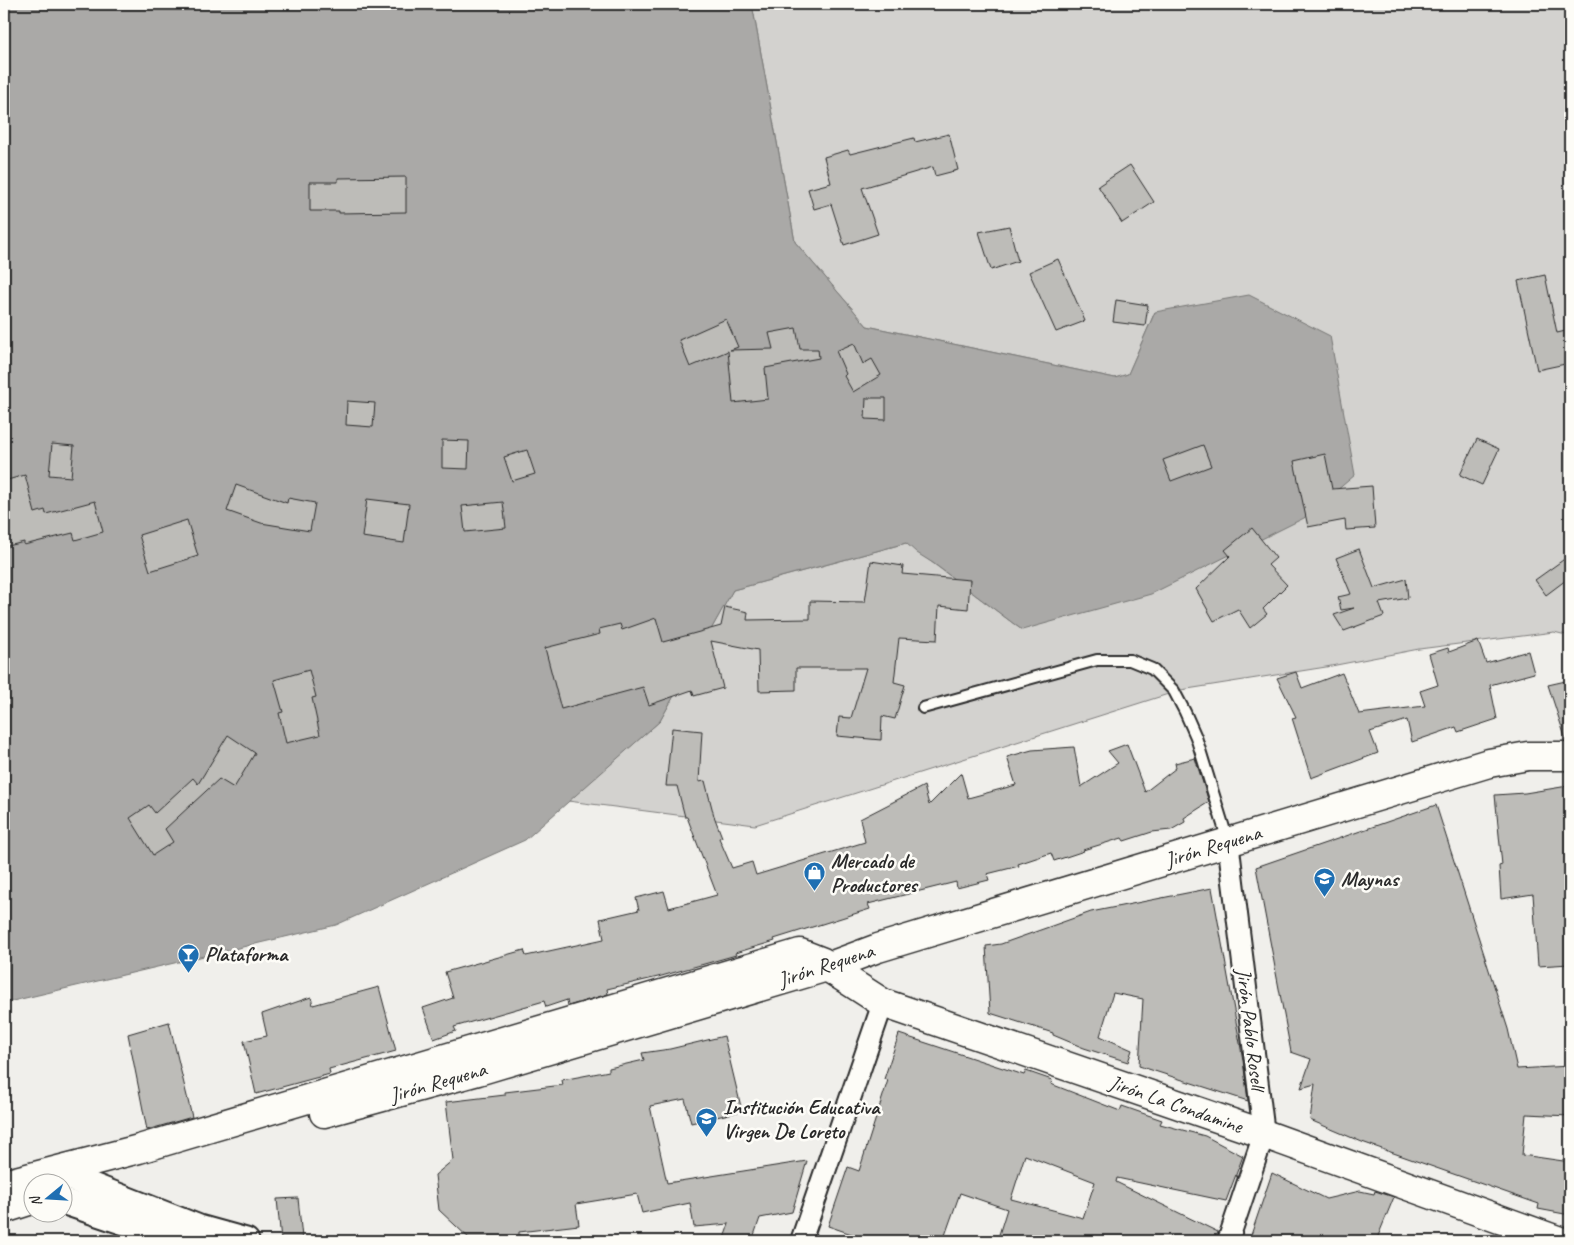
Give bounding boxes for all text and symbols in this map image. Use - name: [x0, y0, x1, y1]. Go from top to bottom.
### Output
- street label: Jirón Requena: [1161, 819, 1266, 873]
- place label: Mercado de Productores: [831, 848, 919, 898]
- shop icon: Mercado de Productores: [803, 861, 827, 892]
- place label: Maynas: [1341, 866, 1401, 892]
- school or university icon: Maynas: [1313, 867, 1337, 898]
- street label: Jirón Requena: [774, 937, 879, 993]
- place label: Plataforma: [205, 941, 289, 967]
- bar icon: Plataforma: [177, 942, 201, 973]
- street label: Jirón Pablo Rosell: [1231, 966, 1272, 1095]
- street label: Jirón Requena: [386, 1055, 491, 1108]
- street label: Jirón La Condamine: [1105, 1069, 1247, 1139]
- place label: Institución Educativa Virgen De Loreto: [723, 1094, 881, 1144]
- school or university icon: Institución Educativa Virgen De Loreto: [695, 1107, 719, 1138]
- north arrow: [22, 1172, 72, 1222]
- text: N: [26, 1193, 46, 1209]

